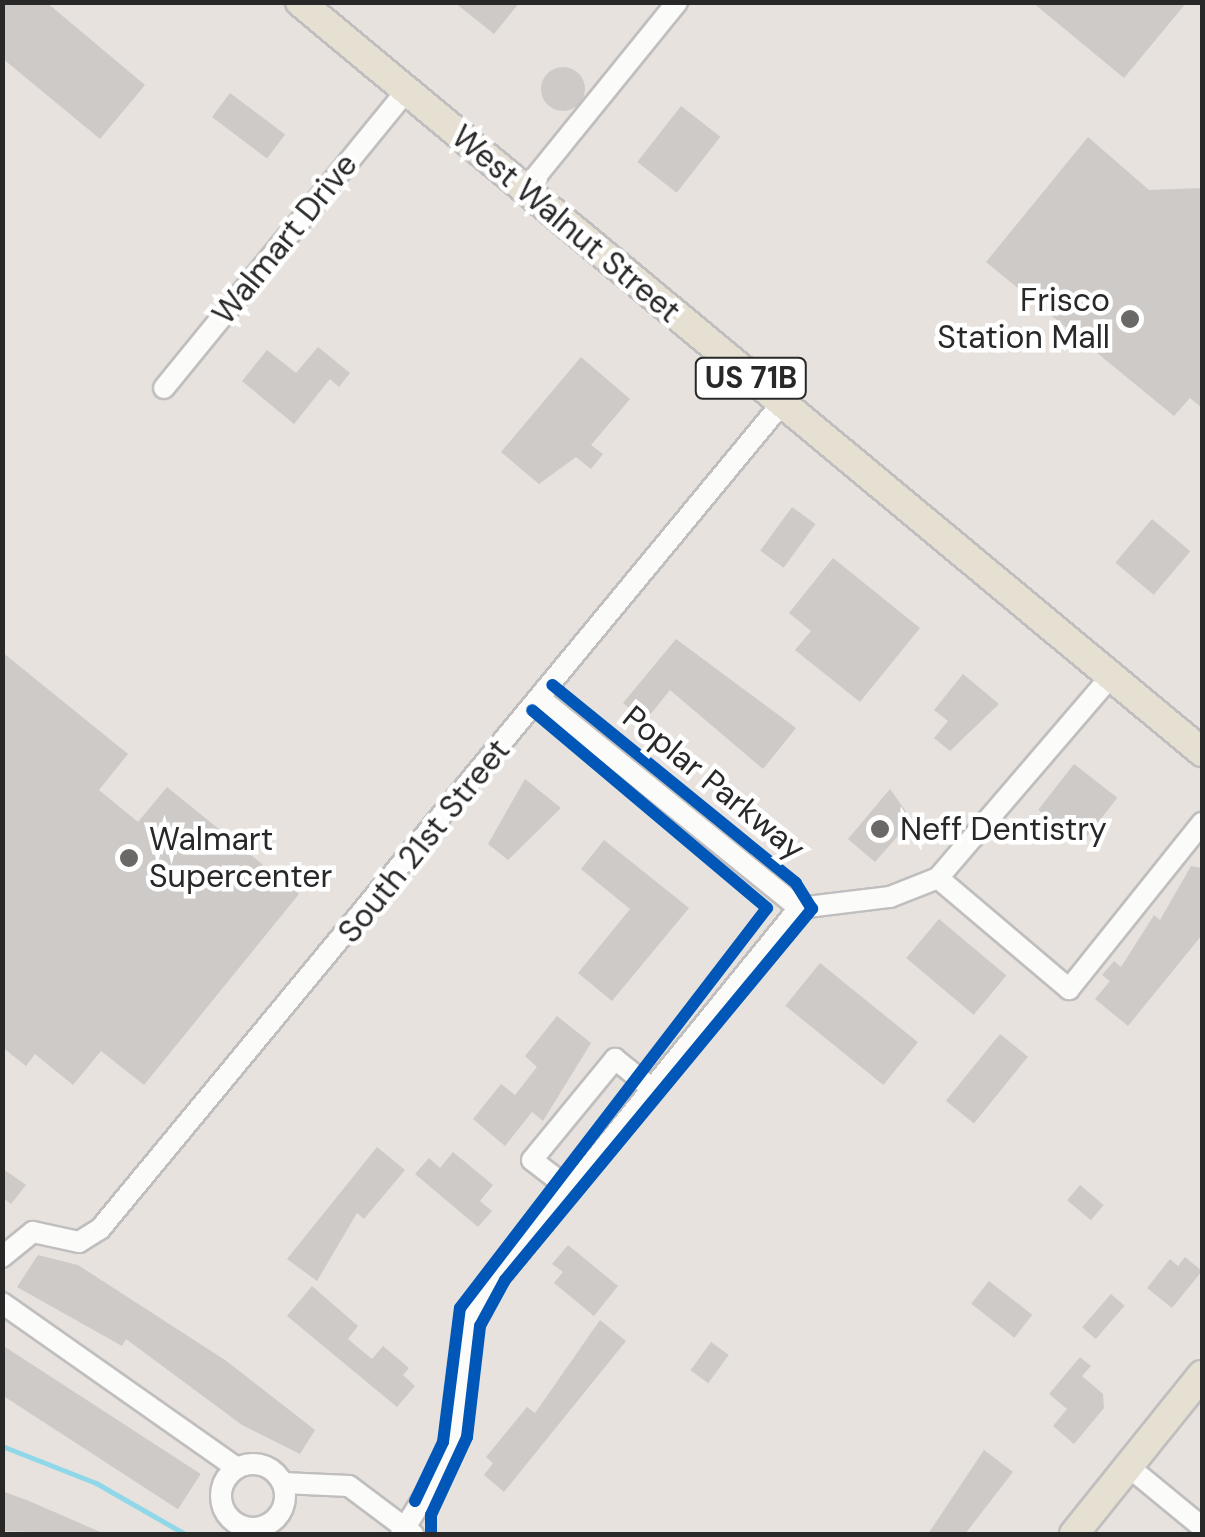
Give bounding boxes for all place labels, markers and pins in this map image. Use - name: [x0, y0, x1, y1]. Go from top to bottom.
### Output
- place label: Frisco Station Mall: [937, 282, 1110, 357]
- marker: Frisco Station Mall: [1119, 308, 1141, 330]
- place label: Neff Dentistry: [900, 810, 1107, 848]
- marker: Neff Dentistry: [869, 818, 891, 840]
- place label: Walmart Supercenter: [149, 821, 332, 896]
- marker: Walmart Supercenter: [118, 847, 140, 869]

